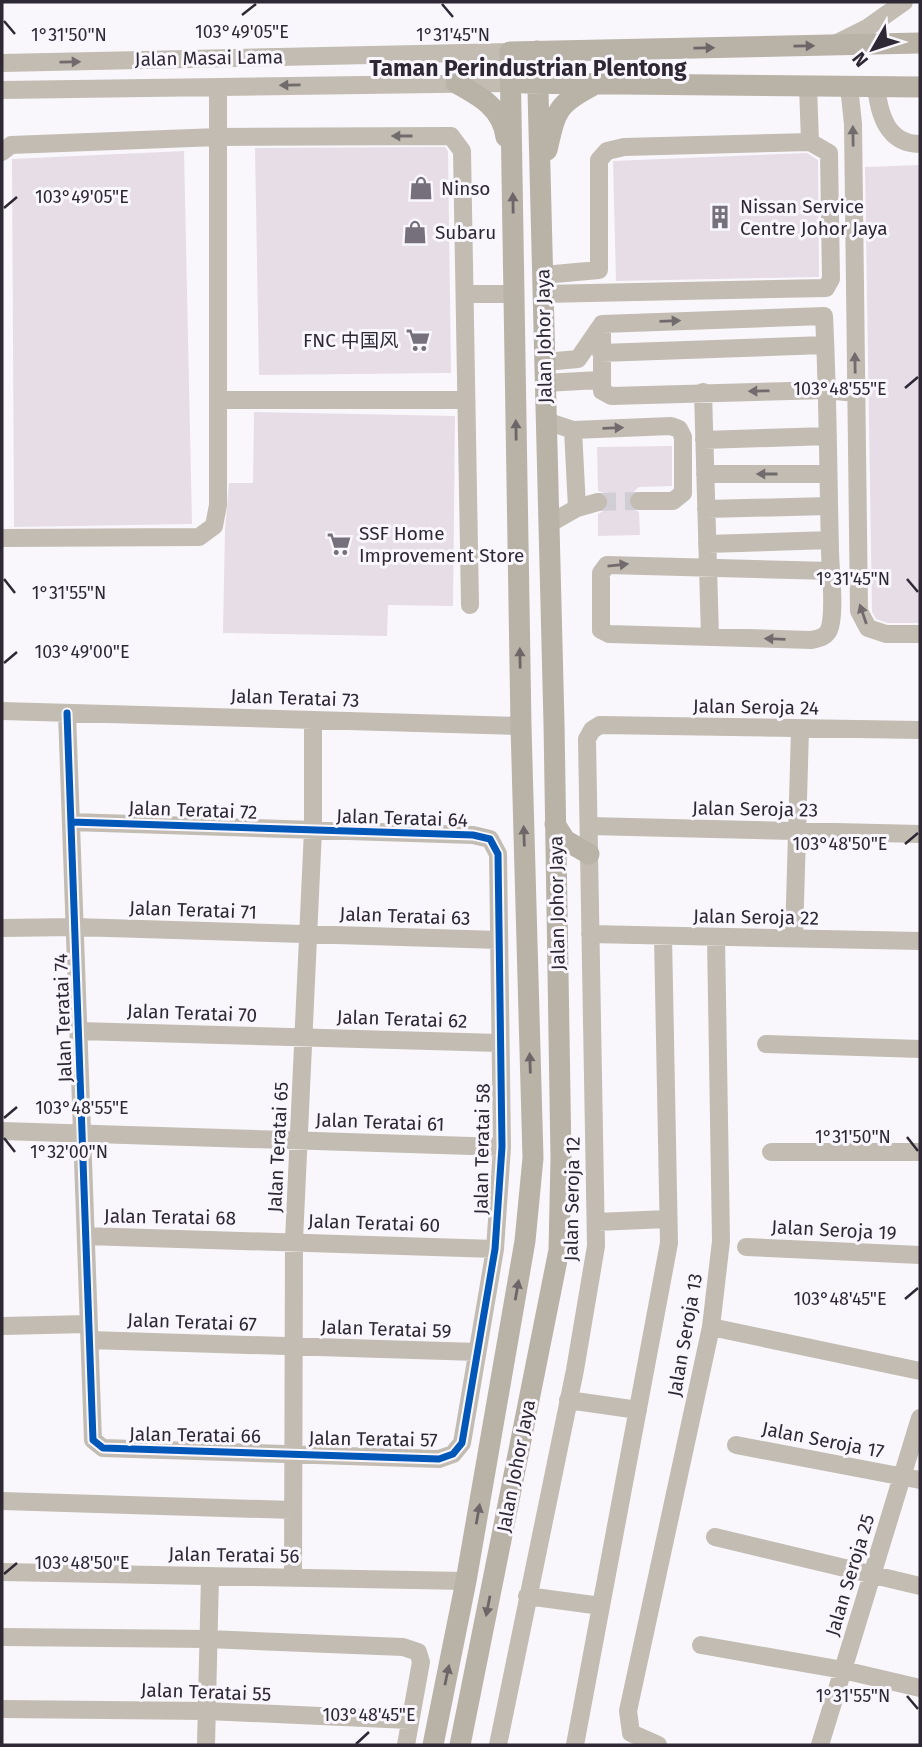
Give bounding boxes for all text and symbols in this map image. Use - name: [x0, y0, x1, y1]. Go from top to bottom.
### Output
- north arrow: [838, 14, 908, 84]
- text: 103°49'05"E: [195, 21, 289, 43]
- text: 1°31'50"N: [31, 24, 107, 46]
- text: 1°31'45"N: [416, 24, 490, 46]
- one-way arrow: [793, 40, 815, 52]
- one-way arrow: [693, 42, 715, 54]
- street label: Jalan Masai Lama: [135, 45, 283, 71]
- text: N: [847, 47, 873, 72]
- district label: Taman Perindustrian Plentong: [369, 54, 687, 82]
- one-way arrow: [59, 56, 81, 67]
- one-way arrow: [278, 79, 300, 91]
- one-way arrow: [847, 124, 859, 146]
- one-way arrow: [391, 130, 413, 142]
- shop icon: Ninso: [407, 174, 435, 202]
- place label: Ninso: [441, 177, 490, 200]
- text: 103°49'05"E: [35, 186, 129, 208]
- one-way arrow: [507, 192, 519, 214]
- place label: Nissan Service Centre Johor Jaya: [740, 195, 887, 240]
- building icon: Nissan Service Centre Johor Jaya: [706, 203, 734, 231]
- shop icon: Subaru: [401, 218, 429, 246]
- place label: Subaru: [435, 221, 496, 244]
- street label: Jalan Johor Jaya: [531, 268, 557, 404]
- one-way arrow: [659, 315, 681, 327]
- supermarket icon: FNC 中国风: [404, 326, 432, 354]
- place label: FNC 中国风: [303, 329, 398, 352]
- one-way arrow: [849, 352, 861, 374]
- text: 103°48'55"E: [793, 378, 887, 400]
- one-way arrow: [747, 385, 769, 397]
- one-way arrow: [510, 419, 522, 441]
- one-way arrow: [602, 423, 624, 434]
- one-way arrow: [755, 468, 777, 480]
- place label: SSF Home Improvement Store: [359, 522, 524, 567]
- supermarket icon: SSF Home Improvement Store: [325, 530, 353, 558]
- one-way arrow: [607, 559, 629, 570]
- text: 1°31'45"N: [816, 568, 890, 590]
- text: 1°31'55"N: [32, 582, 106, 604]
- one-way arrow: [857, 603, 868, 624]
- one-way arrow: [763, 633, 785, 644]
- text: 103°49'00"E: [34, 641, 130, 663]
- one-way arrow: [514, 647, 525, 669]
- street label: Jalan Teratai 73: [230, 684, 360, 712]
- street label: Jalan Seroja 24: [693, 694, 819, 720]
- street label: Jalan Teratai 72: [128, 796, 258, 824]
- street label: Jalan Seroja 23: [692, 796, 818, 822]
- street label: Jalan Teratai 64: [336, 804, 468, 832]
- one-way arrow: [518, 825, 530, 847]
- text: 103°48'50"E: [793, 833, 887, 855]
- street label: Jalan Johor Jaya: [544, 835, 570, 971]
- street label: Jalan Teratai 71: [129, 896, 257, 924]
- street label: Jalan Teratai 63: [339, 902, 471, 930]
- street label: Jalan Seroja 22: [693, 904, 819, 930]
- street label: Jalan Teratai 74: [49, 953, 77, 1083]
- street label: Jalan Teratai 70: [126, 999, 258, 1027]
- street label: Jalan Teratai 62: [336, 1005, 468, 1033]
- one-way arrow: [525, 1052, 536, 1074]
- street label: Jalan Teratai 65: [263, 1081, 293, 1213]
- street label: Jalan Teratai 58: [469, 1083, 495, 1215]
- text: 103°48'55"E: [35, 1097, 129, 1119]
- street label: Jalan Teratai 61: [315, 1108, 445, 1136]
- text: 1°31'50"N: [815, 1126, 891, 1148]
- street label: Jalan Seroja 12: [559, 1136, 585, 1262]
- text: 1°32'00"N: [30, 1141, 108, 1163]
- street label: Jalan Teratai 68: [104, 1204, 236, 1230]
- street label: Jalan Teratai 60: [308, 1209, 440, 1237]
- street label: Jalan Seroja 19: [771, 1215, 897, 1245]
- street label: Jalan Seroja 13: [663, 1272, 707, 1398]
- one-way arrow: [512, 1279, 523, 1301]
- text: 103°48'45"E: [793, 1288, 887, 1310]
- street label: Jalan Teratai 67: [127, 1308, 257, 1336]
- street label: Jalan Teratai 59: [320, 1315, 452, 1343]
- street label: Jalan Johor Jaya: [492, 1398, 540, 1534]
- street label: Jalan Seroja 17: [760, 1417, 886, 1463]
- street label: Jalan Teratai 66: [129, 1422, 261, 1448]
- street label: Jalan Teratai 57: [308, 1426, 438, 1452]
- one-way arrow: [473, 1503, 484, 1525]
- street label: Jalan Seroja 25: [821, 1511, 879, 1639]
- street label: Jalan Teratai 56: [168, 1542, 300, 1568]
- text: 103°48'50"E: [35, 1552, 129, 1574]
- one-way arrow: [482, 1595, 493, 1617]
- one-way arrow: [442, 1664, 453, 1686]
- street label: Jalan Teratai 55: [140, 1678, 272, 1706]
- text: 1°31'55"N: [816, 1685, 890, 1707]
- text: 103°48'45"E: [322, 1704, 416, 1726]

